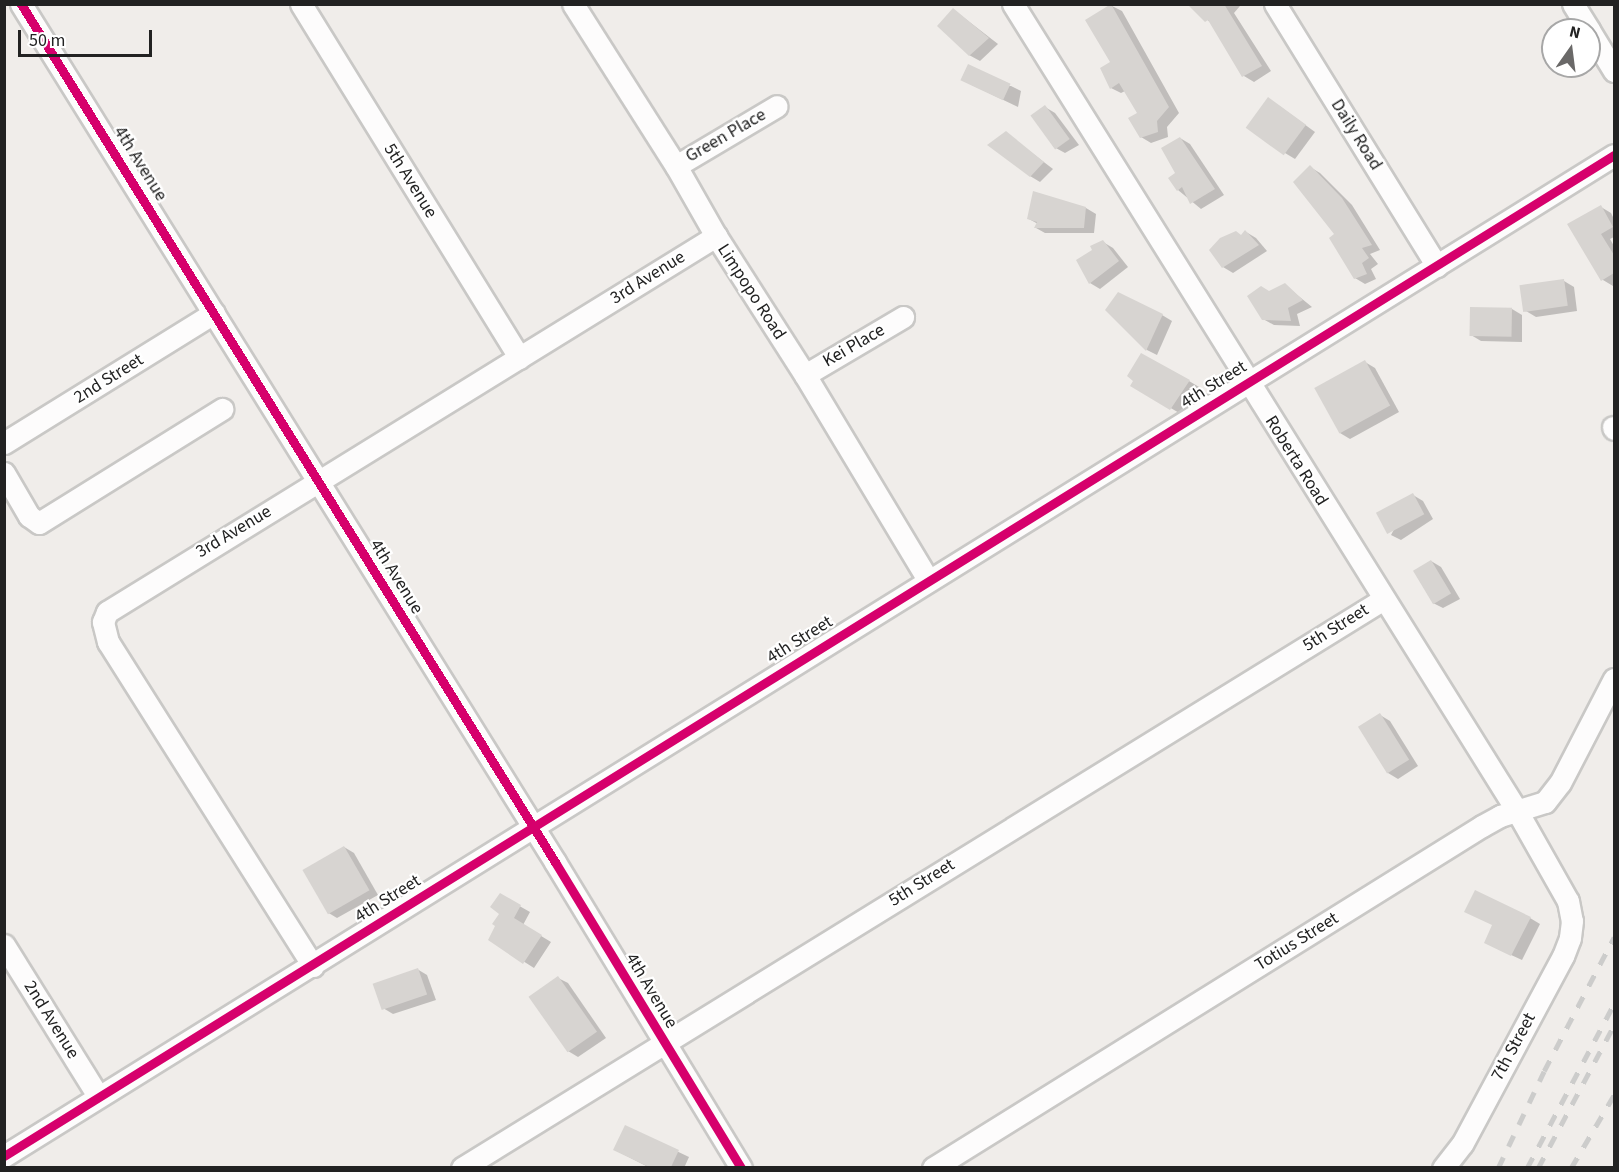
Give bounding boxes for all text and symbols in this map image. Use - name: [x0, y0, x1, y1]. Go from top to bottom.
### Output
- scale bar: [21, 18, 154, 56]
- north arrow: [1541, 18, 1601, 78]
- text: N: [1567, 21, 1583, 44]
- text: 50 m: [29, 28, 65, 53]
- street label: Daily Road: [1326, 95, 1386, 175]
- street label: Green Place: [682, 104, 770, 168]
- street label: 4th Avenue: [109, 123, 171, 205]
- street label: 5th Avenue: [379, 140, 441, 222]
- street label: Limpopo Road: [712, 240, 790, 344]
- street label: 3rd Avenue: [607, 247, 689, 309]
- street label: Kei Place: [819, 320, 889, 372]
- street label: 2nd Street: [70, 349, 148, 409]
- street label: 4th Street: [1177, 356, 1251, 414]
- street label: Roberta Road: [1260, 412, 1332, 510]
- street label: 3rd Avenue: [192, 501, 276, 563]
- street label: 4th Avenue: [365, 536, 427, 618]
- street label: 5th Street: [1299, 599, 1373, 657]
- street label: 4th Street: [763, 611, 837, 669]
- street label: 5th Street: [885, 854, 959, 912]
- street label: 4th Street: [351, 870, 425, 928]
- street label: Totius Street: [1251, 908, 1343, 976]
- street label: 4th Avenue: [620, 949, 682, 1033]
- street label: 2nd Avenue: [19, 977, 83, 1063]
- street label: 7th Street: [1487, 1009, 1541, 1085]

